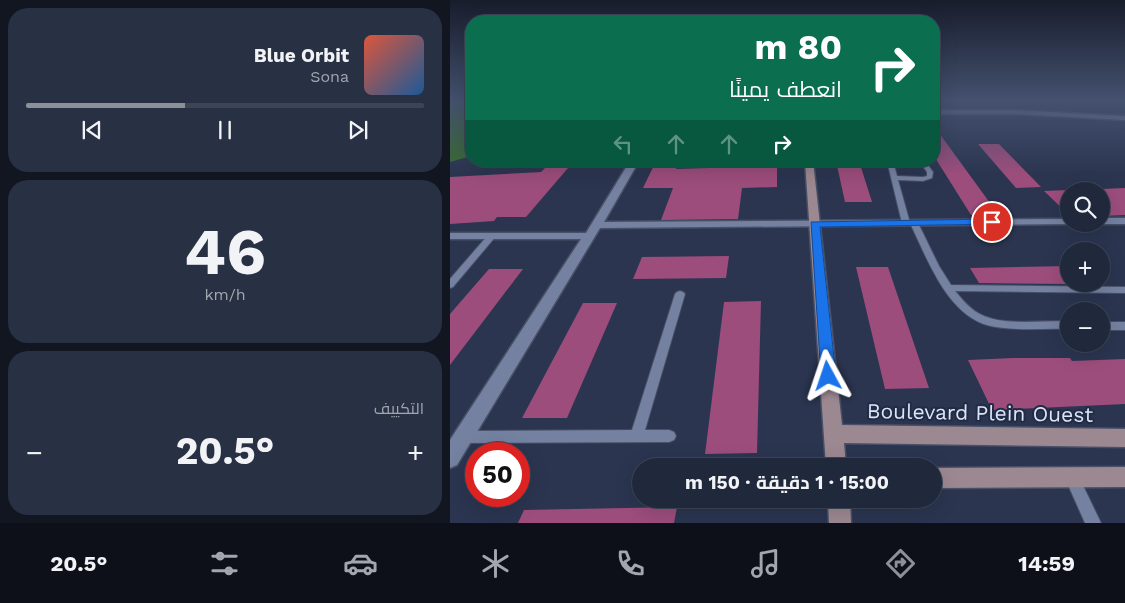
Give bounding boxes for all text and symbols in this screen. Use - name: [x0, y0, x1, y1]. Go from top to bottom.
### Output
- text: 80 m: [755, 26, 842, 68]
- icon: right: [860, 35, 925, 100]
- text: Blue Orbit: [254, 44, 349, 67]
- text: Sona: [310, 67, 349, 86]
- text: انعطف يمينًا: [729, 77, 842, 102]
- icon: previous: [78, 116, 106, 144]
- icon: pause: [211, 116, 239, 144]
- icon: next: [344, 116, 372, 144]
- icon: left: [609, 130, 637, 158]
- icon: ahead: [662, 130, 690, 158]
- icon: ahead: [715, 130, 743, 158]
- icon: right: [768, 130, 796, 158]
- map controls: [1060, 182, 1110, 352]
- button: search: [1060, 182, 1110, 232]
- pin: [971, 201, 1013, 243]
- icon: arrive: [978, 208, 1006, 236]
- text: 46: [184, 214, 266, 290]
- button: +: [1060, 242, 1110, 292]
- text: km/h: [204, 285, 246, 304]
- button: −: [1060, 302, 1110, 352]
- position arrow: [801, 349, 853, 401]
- street label: Boulevard Plein Ouest: [867, 398, 1094, 427]
- text: التكييف: [374, 399, 424, 418]
- text: 20.5°: [176, 429, 274, 473]
- text: −: [26, 436, 43, 469]
- text: +: [407, 436, 424, 469]
- speed limit sign: 50: [465, 442, 530, 507]
- text: 15:00 · 1 دقيقة · 150 m: [685, 471, 889, 494]
- icon: filters: [207, 546, 242, 581]
- icon: car: [343, 546, 378, 581]
- icon: climate: [478, 546, 513, 581]
- icon: phone: [613, 546, 648, 581]
- icon: music: [748, 546, 783, 581]
- icon: directions: [883, 546, 918, 581]
- text: 20.5°: [50, 551, 107, 576]
- text: 14:59: [1018, 551, 1075, 576]

